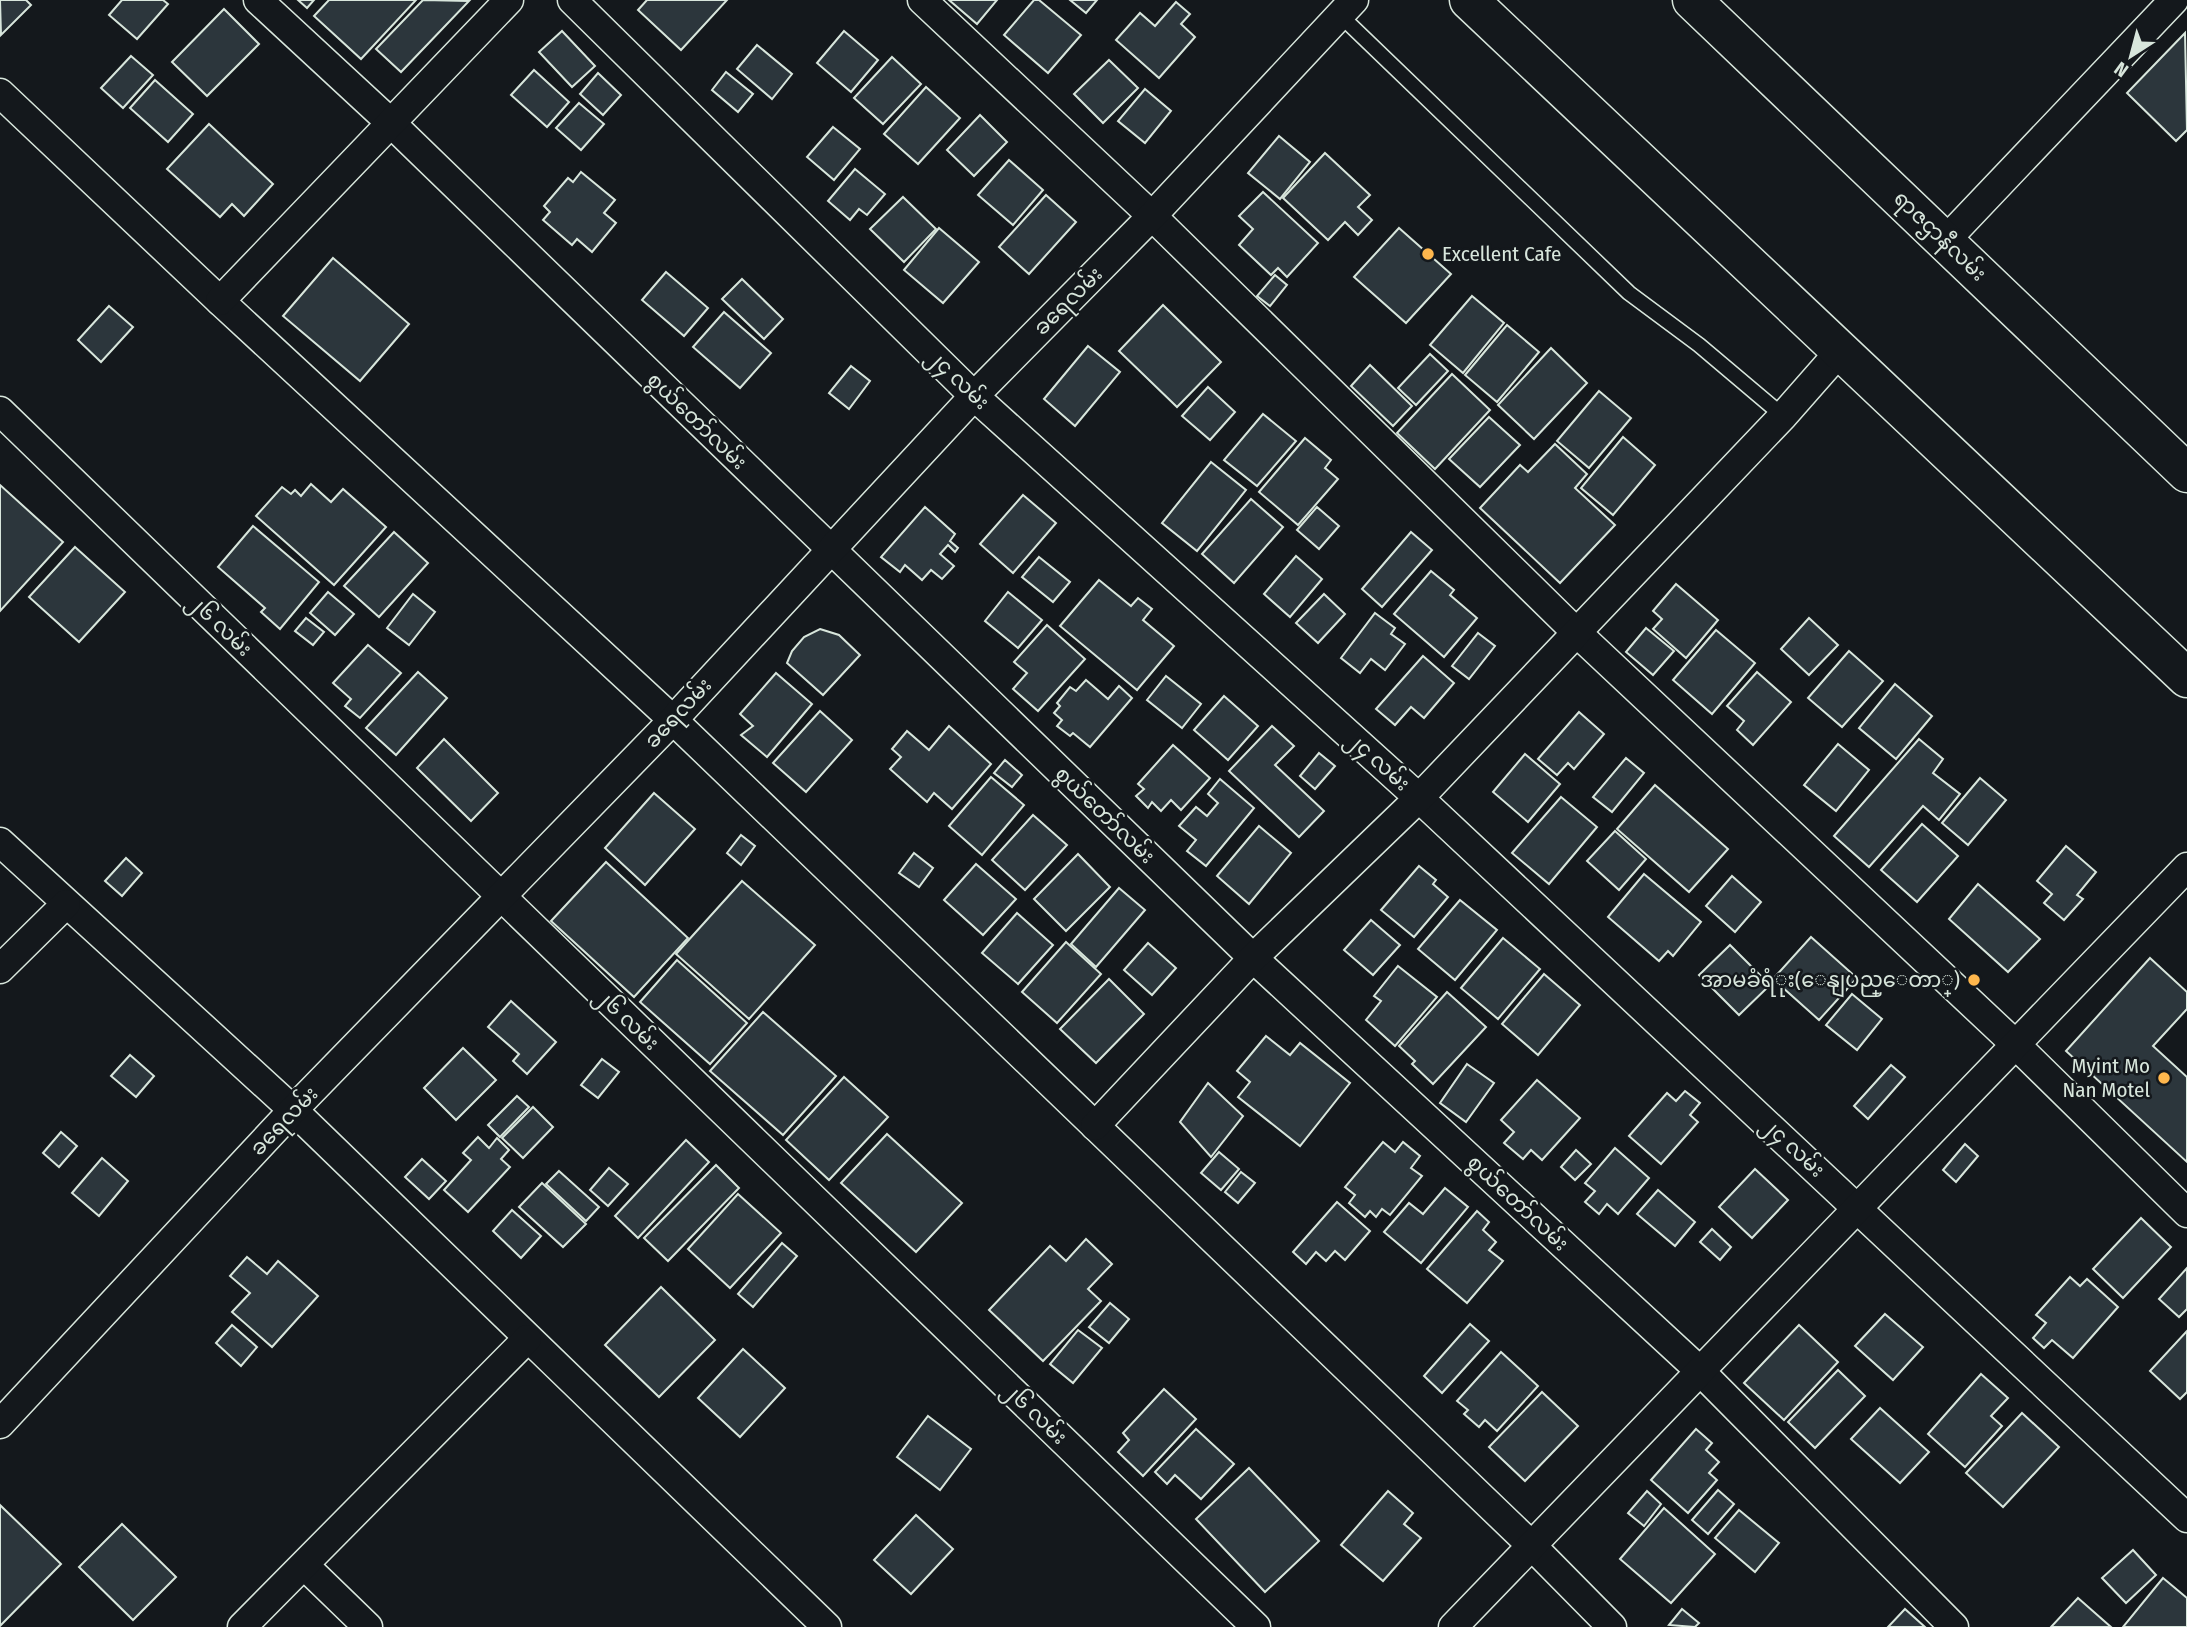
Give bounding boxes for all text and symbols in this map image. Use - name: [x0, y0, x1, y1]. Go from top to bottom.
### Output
- north arrow: [2096, 21, 2166, 91]
- text: N: [2110, 57, 2133, 82]
- street label: ရာဇဌာနီလမ်း: [1885, 183, 1994, 290]
- place label: Excellent Cafe: [1442, 241, 1561, 267]
- marker: Excellent Cafe: [1420, 246, 1436, 262]
- street label: ခရေလမ်း: [1026, 259, 1111, 344]
- street label: ၂၄ လမ်း: [918, 341, 997, 418]
- street label: စွယ်တော်လမ်း: [639, 365, 755, 477]
- street label: ၂၆ လမ်း: [180, 586, 260, 665]
- street label: ခရေလမ်း: [637, 670, 720, 756]
- street label: ၂၄ လမ်း: [1338, 723, 1417, 799]
- street label: စွယ်တော်လမ်း: [1047, 759, 1163, 871]
- place label: အာမခံရံုး(ေနျပည္ေတာ္): [1700, 967, 1960, 998]
- marker: အာမခံရံုး(ေနျပည္ေတာ္): [1966, 972, 1982, 988]
- street label: ၂၆ လမ်း: [587, 980, 667, 1059]
- place label: Myint Mo Nan Motel: [2063, 1053, 2150, 1103]
- marker: Myint Mo Nan Motel: [2156, 1070, 2172, 1086]
- street label: ခရေလမ်း: [242, 1079, 326, 1164]
- street label: ၂၄ လမ်း: [1753, 1109, 1832, 1186]
- street label: စွယ်တော်လမ်း: [1460, 1147, 1576, 1259]
- street label: ၂၆ လမ်း: [995, 1374, 1075, 1453]

